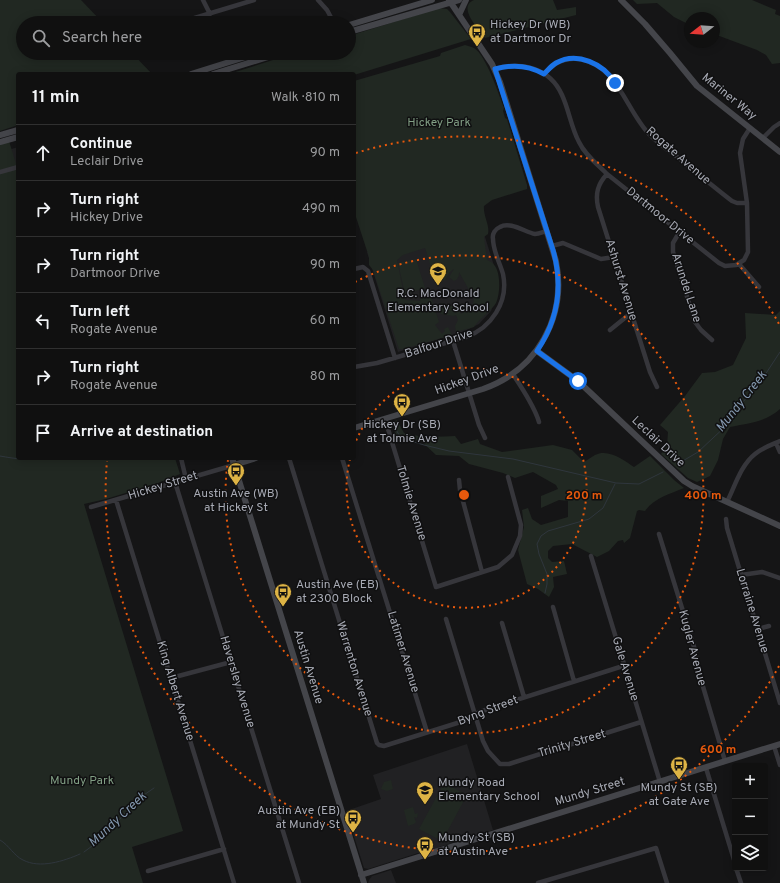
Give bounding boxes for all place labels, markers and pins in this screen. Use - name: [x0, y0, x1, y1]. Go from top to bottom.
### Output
- place label: Hickey Dr (WB) at Dartmoor Dr: [490, 17, 571, 47]
- bus stop icon: Hickey Dr (WB) at Dartmoor Dr: [467, 22, 487, 47]
- school or university icon: R.C. MacDonald Elementary School: [428, 261, 448, 286]
- place label: R.C. MacDonald Elementary School: [387, 286, 489, 316]
- bus stop icon: Hickey Dr (SB) at Tolmie Ave: [392, 392, 412, 417]
- place label: Hickey Dr (SB) at Tolmie Ave: [363, 417, 441, 447]
- bus stop icon: Austin Ave (WB) at Hickey St: [226, 461, 246, 486]
- place label: Austin Ave (WB) at Hickey St: [193, 486, 279, 516]
- centre of rings: [457, 488, 471, 502]
- place label: Austin Ave (EB) at 2300 Block: [296, 577, 379, 607]
- bus stop icon: Austin Ave (EB) at 2300 Block: [273, 582, 293, 607]
- bus stop icon: Mundy St (SB) at Gate Ave: [669, 755, 689, 780]
- place label: Mundy Road Elementary School: [438, 775, 540, 805]
- school or university icon: Mundy Road Elementary School: [415, 780, 435, 805]
- place label: Mundy St (SB) at Gate Ave: [641, 780, 717, 810]
- place label: Austin Ave (EB) at Mundy St: [257, 803, 340, 833]
- bus stop icon: Austin Ave (EB) at Mundy St: [343, 808, 363, 833]
- place label: Mundy St (SB) at Austin Ave: [438, 830, 515, 860]
- bus stop icon: Mundy St (SB) at Austin Ave: [415, 835, 435, 860]

